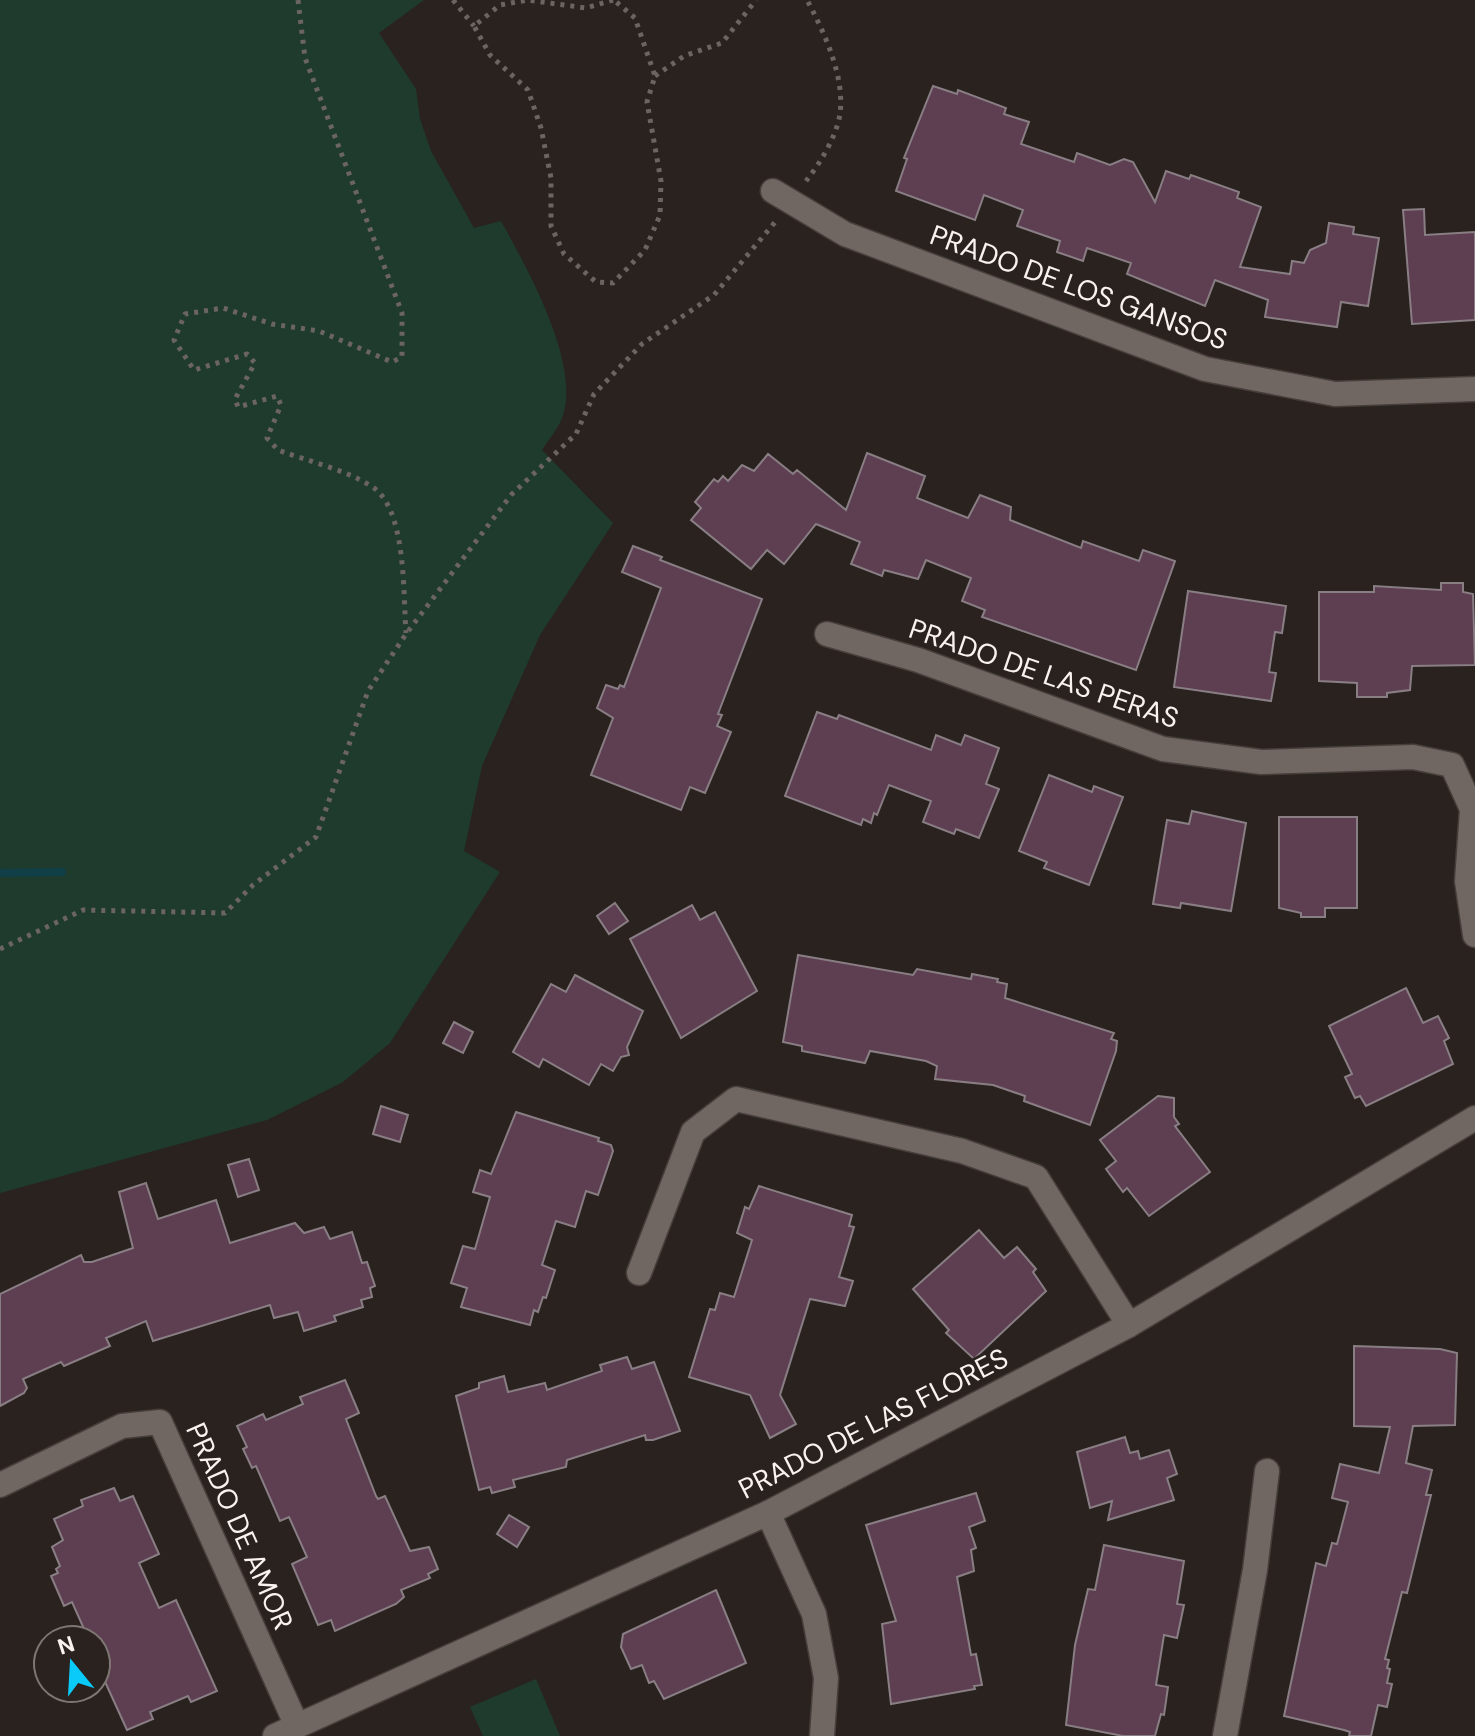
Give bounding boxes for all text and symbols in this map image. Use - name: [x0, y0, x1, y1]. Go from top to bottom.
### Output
- street label: PRADO DE LOS GANSOS: [925, 216, 1233, 359]
- street label: PRADO DE LAS PERAS: [904, 610, 1184, 737]
- street label: PRADO DE LAS FLORES: [732, 1339, 1014, 1508]
- street label: PRADO DE AMOR: [177, 1417, 302, 1636]
- north arrow: [32, 1624, 112, 1704]
- text: N: [54, 1629, 78, 1662]

